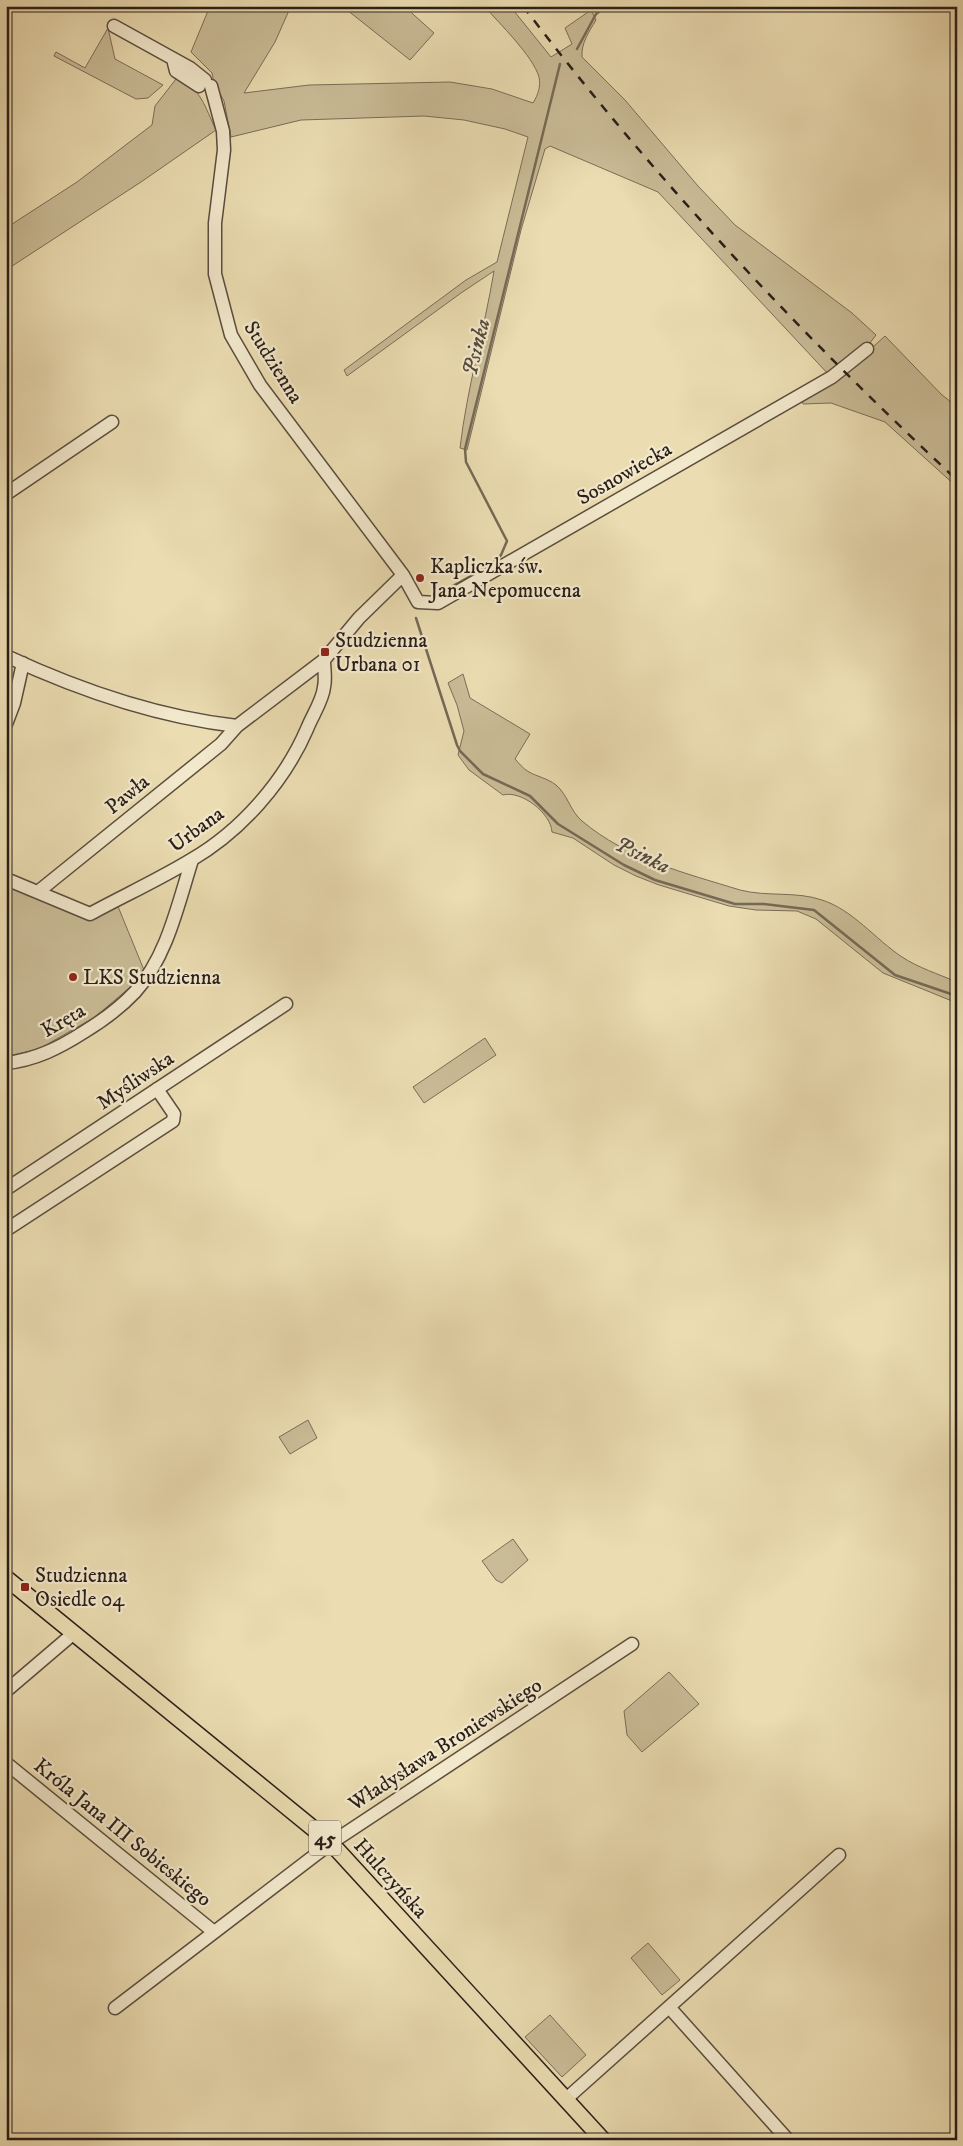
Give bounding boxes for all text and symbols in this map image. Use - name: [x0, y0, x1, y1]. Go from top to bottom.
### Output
- street label: Studzienna: [238, 316, 309, 409]
- water label: Psinka: [456, 316, 497, 379]
- street label: Sosnowiecka: [572, 436, 677, 511]
- place label: Kapliczka św. Jana Nepomucena: [428, 554, 581, 604]
- marker: Kapliczka św. Jana Nepomucena: [414, 572, 426, 584]
- place label: Studzienna Urbana 01: [335, 628, 428, 678]
- marker: Studzienna Urbana 01: [319, 646, 331, 658]
- street label: Pawła: [100, 769, 155, 820]
- street label: Urbana: [164, 801, 229, 859]
- water label: Psinka: [610, 831, 674, 880]
- place label: LKS Studzienna: [83, 965, 221, 991]
- marker: LKS Studzienna: [67, 971, 79, 983]
- street label: Kręta: [37, 998, 90, 1044]
- street label: Myśliwska: [92, 1046, 179, 1116]
- place label: Studzienna Osiedle 04: [35, 1563, 128, 1613]
- marker: Studzienna Osiedle 04: [19, 1581, 31, 1593]
- street label: Władysława Broniewskiego: [343, 1673, 547, 1818]
- street label: Króla Jana III Sobieskiego: [28, 1753, 217, 1913]
- road number: 45: [309, 1820, 341, 1856]
- street label: Hulczyńska: [347, 1833, 433, 1924]

